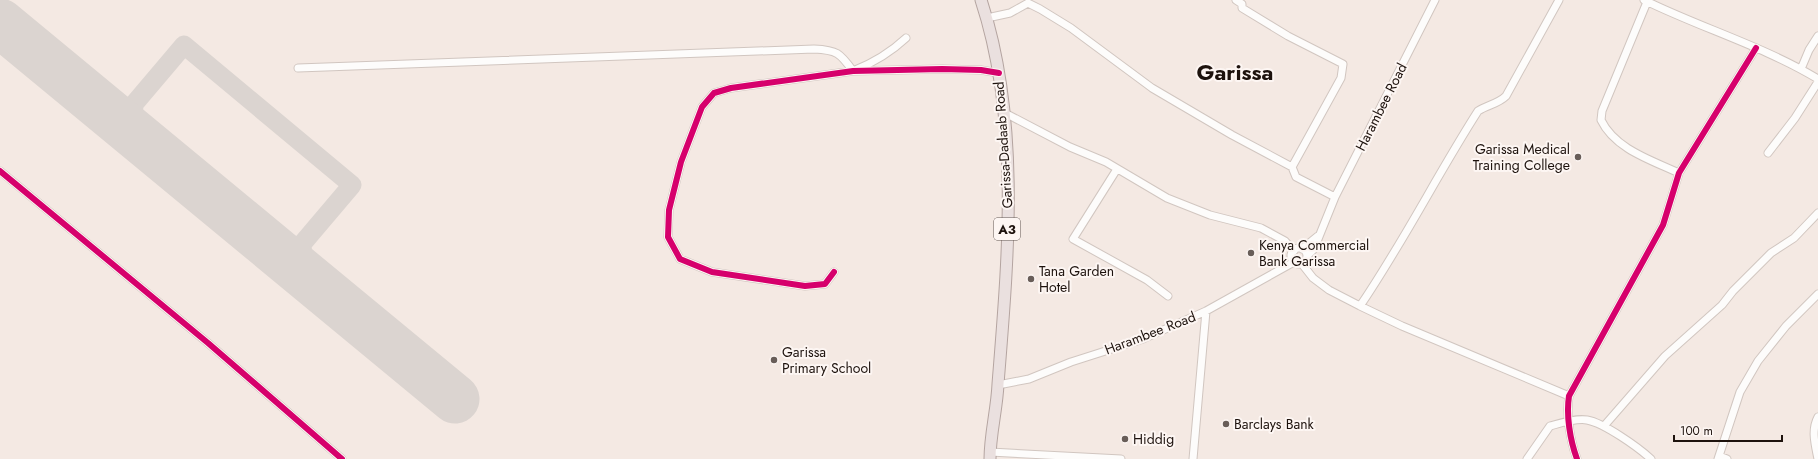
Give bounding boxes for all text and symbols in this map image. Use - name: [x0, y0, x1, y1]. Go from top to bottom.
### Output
- district label: Garissa: [1197, 56, 1273, 88]
- street label: Harambee Road: [1350, 60, 1412, 154]
- street label: Garissa-Dadaab Road: [989, 81, 1017, 209]
- place label: Garissa Medical Training College: [1473, 139, 1570, 175]
- marker: Garissa Medical Training College: [1573, 152, 1583, 162]
- road number: A3: [994, 218, 1020, 240]
- place label: Kenya Commercial Bank Garissa: [1259, 235, 1369, 271]
- marker: Kenya Commercial Bank Garissa: [1246, 248, 1256, 258]
- place label: Tana Garden Hotel: [1039, 261, 1114, 297]
- marker: Tana Garden Hotel: [1026, 274, 1036, 284]
- street label: Harambee Road: [1102, 306, 1198, 360]
- place label: Garissa Primary School: [782, 342, 871, 378]
- marker: Garissa Primary School: [769, 355, 779, 365]
- place label: Barclays Bank: [1234, 414, 1315, 434]
- scale bar: [1674, 417, 1782, 443]
- marker: Barclays Bank: [1221, 419, 1231, 429]
- text: 100 m: [1680, 422, 1713, 440]
- place label: Hiddig: [1133, 429, 1174, 449]
- marker: Hiddig: [1120, 434, 1130, 444]

